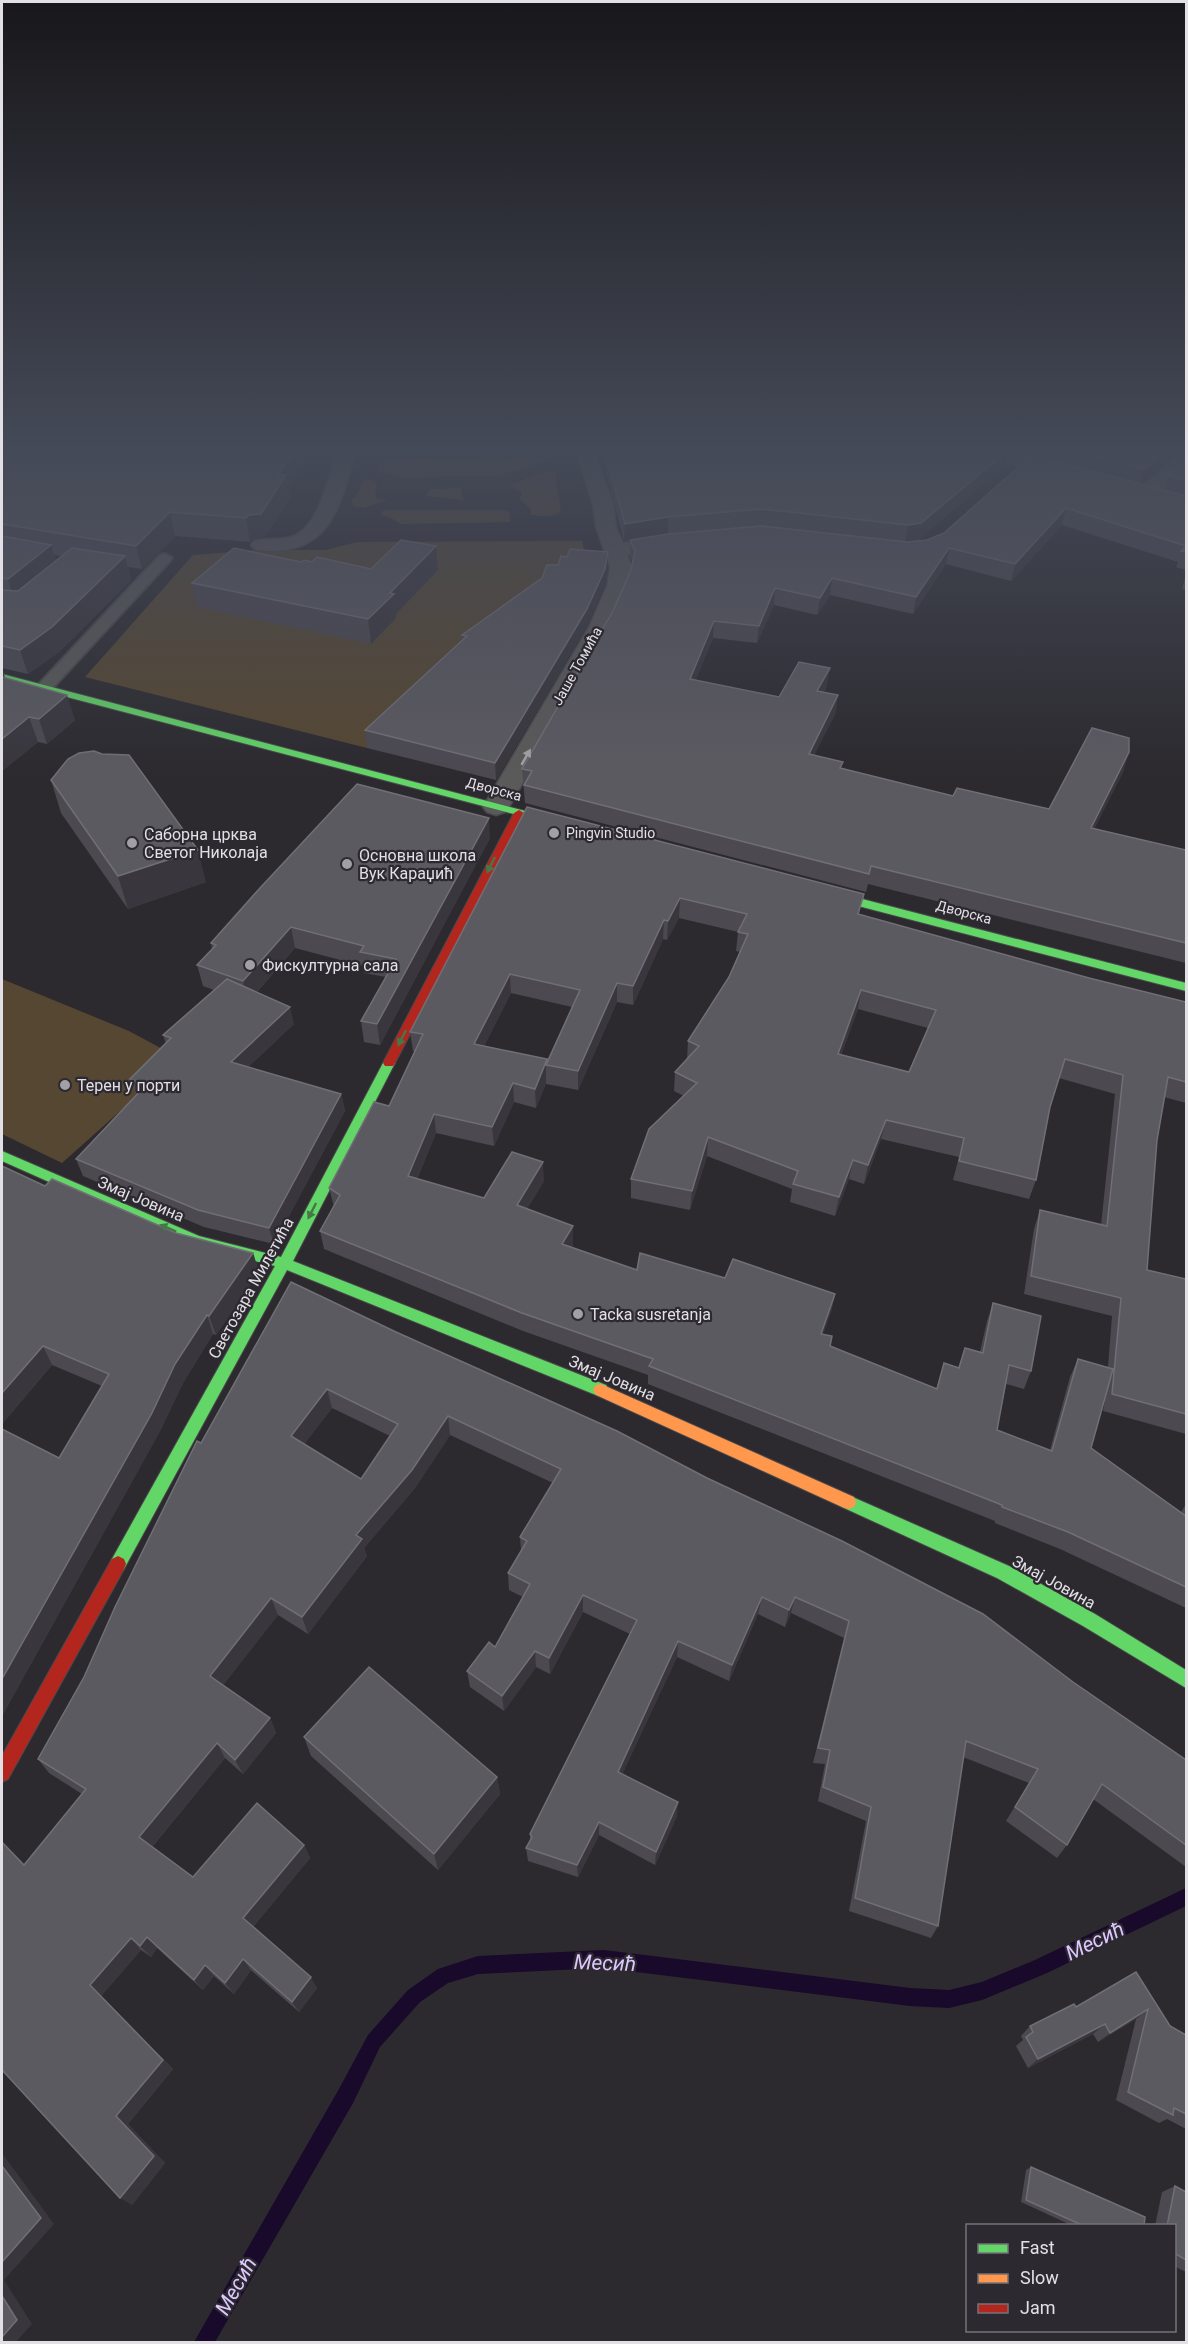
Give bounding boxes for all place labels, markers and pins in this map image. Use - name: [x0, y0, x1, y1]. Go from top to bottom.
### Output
- place label: Саборна црква Светог Николаја: [144, 825, 268, 862]
- place label: Pingvin Studio: [566, 825, 655, 841]
- marker: Pingvin Studio: [547, 826, 561, 840]
- marker: Саборна црква Светог Николаја: [125, 836, 139, 850]
- place label: Основна школа Вук Караџић: [359, 846, 476, 883]
- marker: Основна школа Вук Караџић: [340, 857, 354, 871]
- place label: Фискултурна сала: [262, 956, 398, 975]
- marker: Фискултурна сала: [243, 958, 257, 972]
- place label: Терен у порти: [77, 1076, 180, 1095]
- marker: Терен у порти: [58, 1078, 72, 1092]
- place label: Tacka susretanja: [590, 1305, 711, 1324]
- marker: Tacka susretanja: [571, 1307, 585, 1321]

